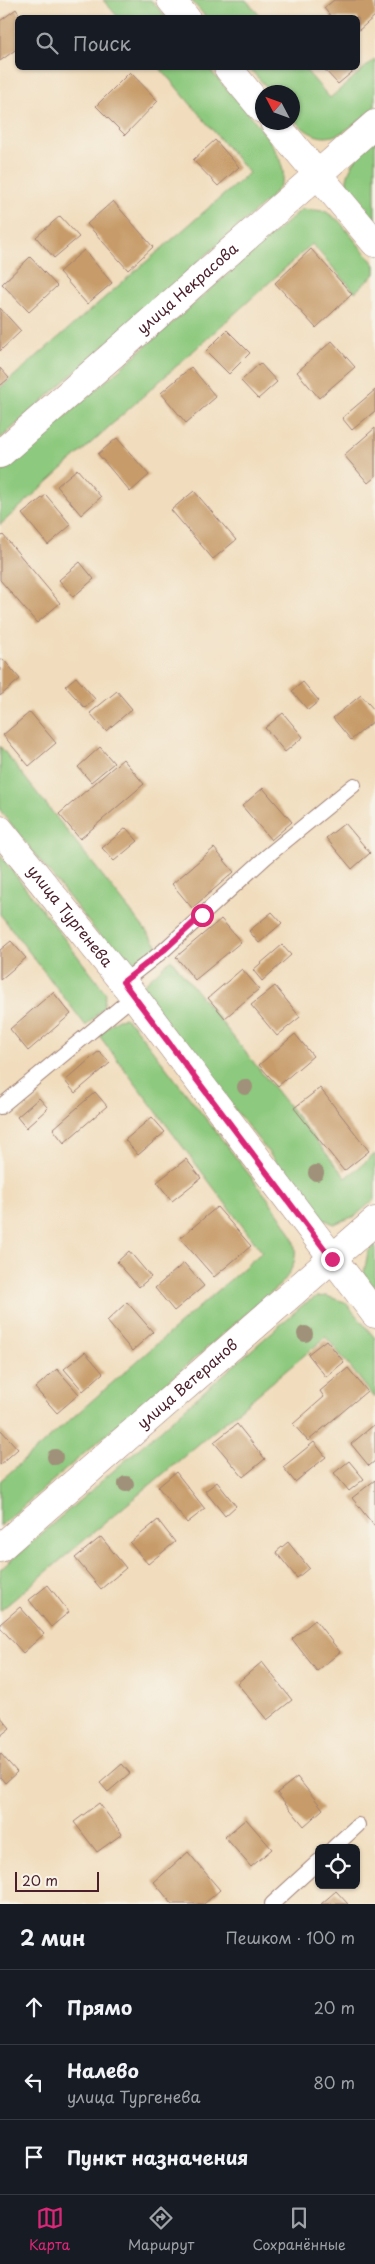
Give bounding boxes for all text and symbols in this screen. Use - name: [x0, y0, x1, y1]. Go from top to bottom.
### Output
- search box: [15, 15, 360, 70]
- icon: search: [33, 29, 61, 57]
- text: Поиск: [73, 29, 131, 57]
- north arrow: [255, 85, 300, 130]
- street label: улица Некрасова: [131, 236, 243, 339]
- street label: улица Тургенева: [23, 859, 120, 972]
- route start: [191, 904, 214, 927]
- route end: [321, 1248, 344, 1271]
- street label: улица Ветеранов: [131, 1333, 242, 1434]
- map controls: [315, 1844, 360, 1889]
- button: locate: [315, 1844, 360, 1889]
- scale bar: [15, 1869, 99, 1892]
- text: 20 m: [22, 1870, 58, 1891]
- text: 2 мин: [20, 1921, 85, 1953]
- text: Пешком · 100 m: [225, 1925, 355, 1949]
- icon: ahead: [20, 1993, 48, 2021]
- text: Прямо: [67, 1993, 132, 2021]
- text: 20 m: [314, 1995, 355, 2019]
- text: Налево: [67, 2056, 139, 2084]
- icon: left: [20, 2068, 48, 2096]
- text: 80 m: [313, 2070, 355, 2094]
- text: улица Тургенева: [67, 2084, 200, 2108]
- icon: arrive: [20, 2143, 48, 2171]
- text: Пункт назначения: [67, 2143, 248, 2171]
- tab: Карта: [29, 2204, 70, 2255]
- tab: Маршрут: [128, 2204, 194, 2255]
- tab: Сохранённые: [252, 2204, 346, 2255]

